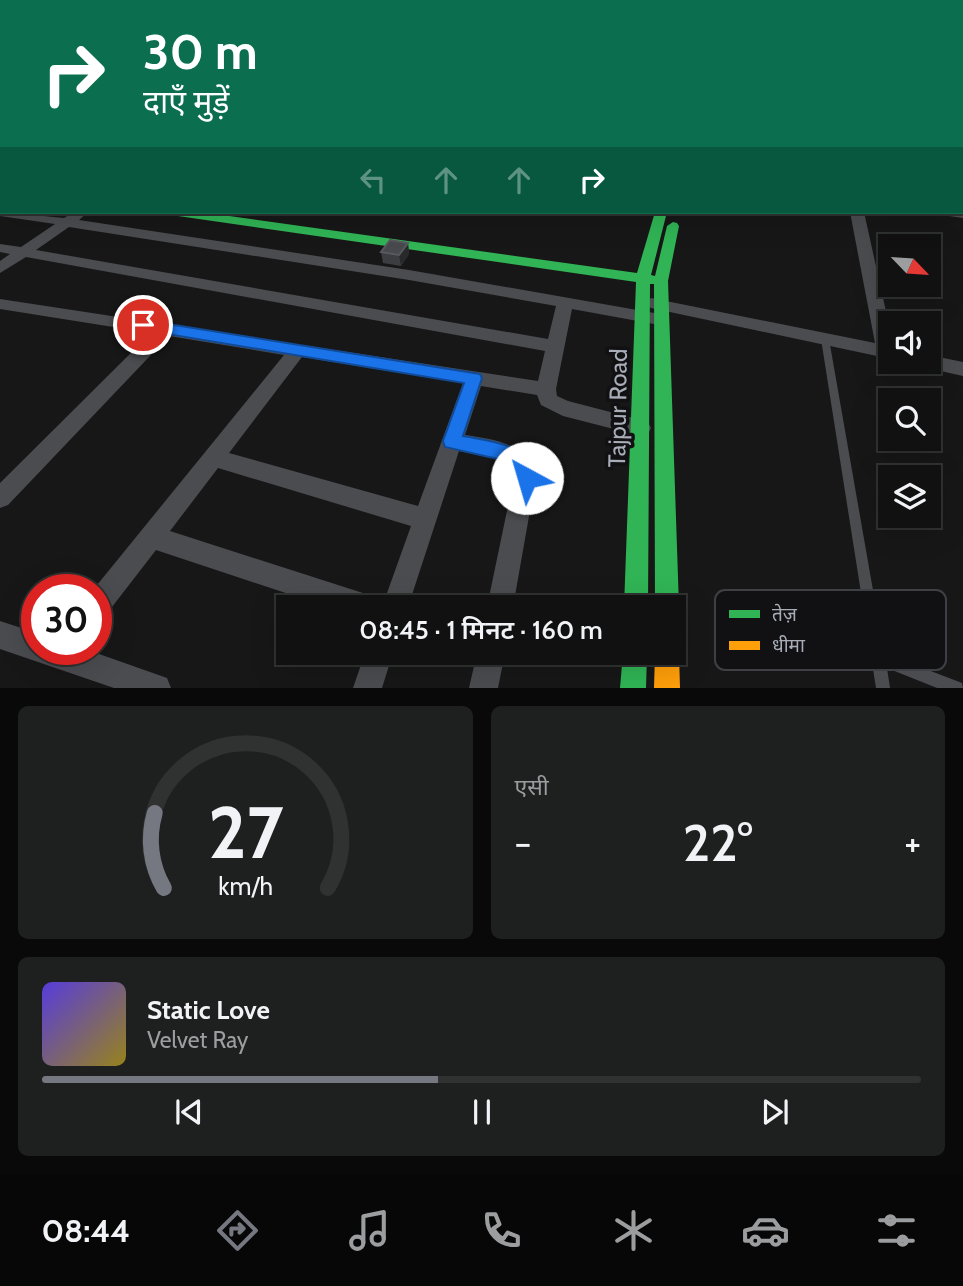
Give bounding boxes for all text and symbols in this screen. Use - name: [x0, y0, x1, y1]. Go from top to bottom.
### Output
- text: 30 m: [143, 22, 258, 81]
- icon: right: [28, 28, 119, 119]
- text: दाएँ मुड़ें: [143, 82, 229, 121]
- icon: left: [354, 161, 392, 199]
- icon: ahead: [427, 161, 465, 199]
- icon: ahead: [500, 161, 538, 199]
- icon: right: [573, 161, 611, 199]
- north arrow: [878, 234, 942, 298]
- map controls: [878, 234, 941, 528]
- pin: [113, 295, 173, 355]
- icon: arrive: [124, 306, 162, 344]
- button: sound: [878, 311, 941, 374]
- street label: Tajpur Road: [602, 348, 633, 468]
- button: search: [878, 388, 941, 451]
- position arrow: [490, 441, 564, 515]
- button: layers: [878, 465, 941, 528]
- speed limit sign: 30: [21, 574, 112, 665]
- legend: [715, 590, 946, 670]
- text: तेज़: [772, 603, 798, 626]
- text: 08:45 · 1 मिनट · 160 m: [359, 614, 603, 646]
- text: धीमा: [772, 634, 806, 657]
- text: एसी: [515, 773, 549, 801]
- text: 27: [207, 789, 283, 877]
- text: 22°: [683, 811, 753, 874]
- text: −: [515, 819, 531, 866]
- text: +: [904, 819, 921, 866]
- text: km/h: [218, 871, 273, 901]
- text: Static Love: [147, 994, 270, 1026]
- text: Velvet Ray: [147, 1026, 248, 1054]
- icon: previous: [170, 1093, 208, 1131]
- icon: pause: [463, 1093, 501, 1131]
- icon: next: [756, 1093, 794, 1131]
- icon: directions: [213, 1206, 262, 1255]
- icon: music: [345, 1206, 394, 1255]
- icon: phone: [477, 1206, 526, 1255]
- icon: climate: [609, 1206, 658, 1255]
- icon: car: [741, 1206, 790, 1255]
- icon: filters: [872, 1206, 921, 1255]
- text: 08:44: [41, 1211, 130, 1250]

